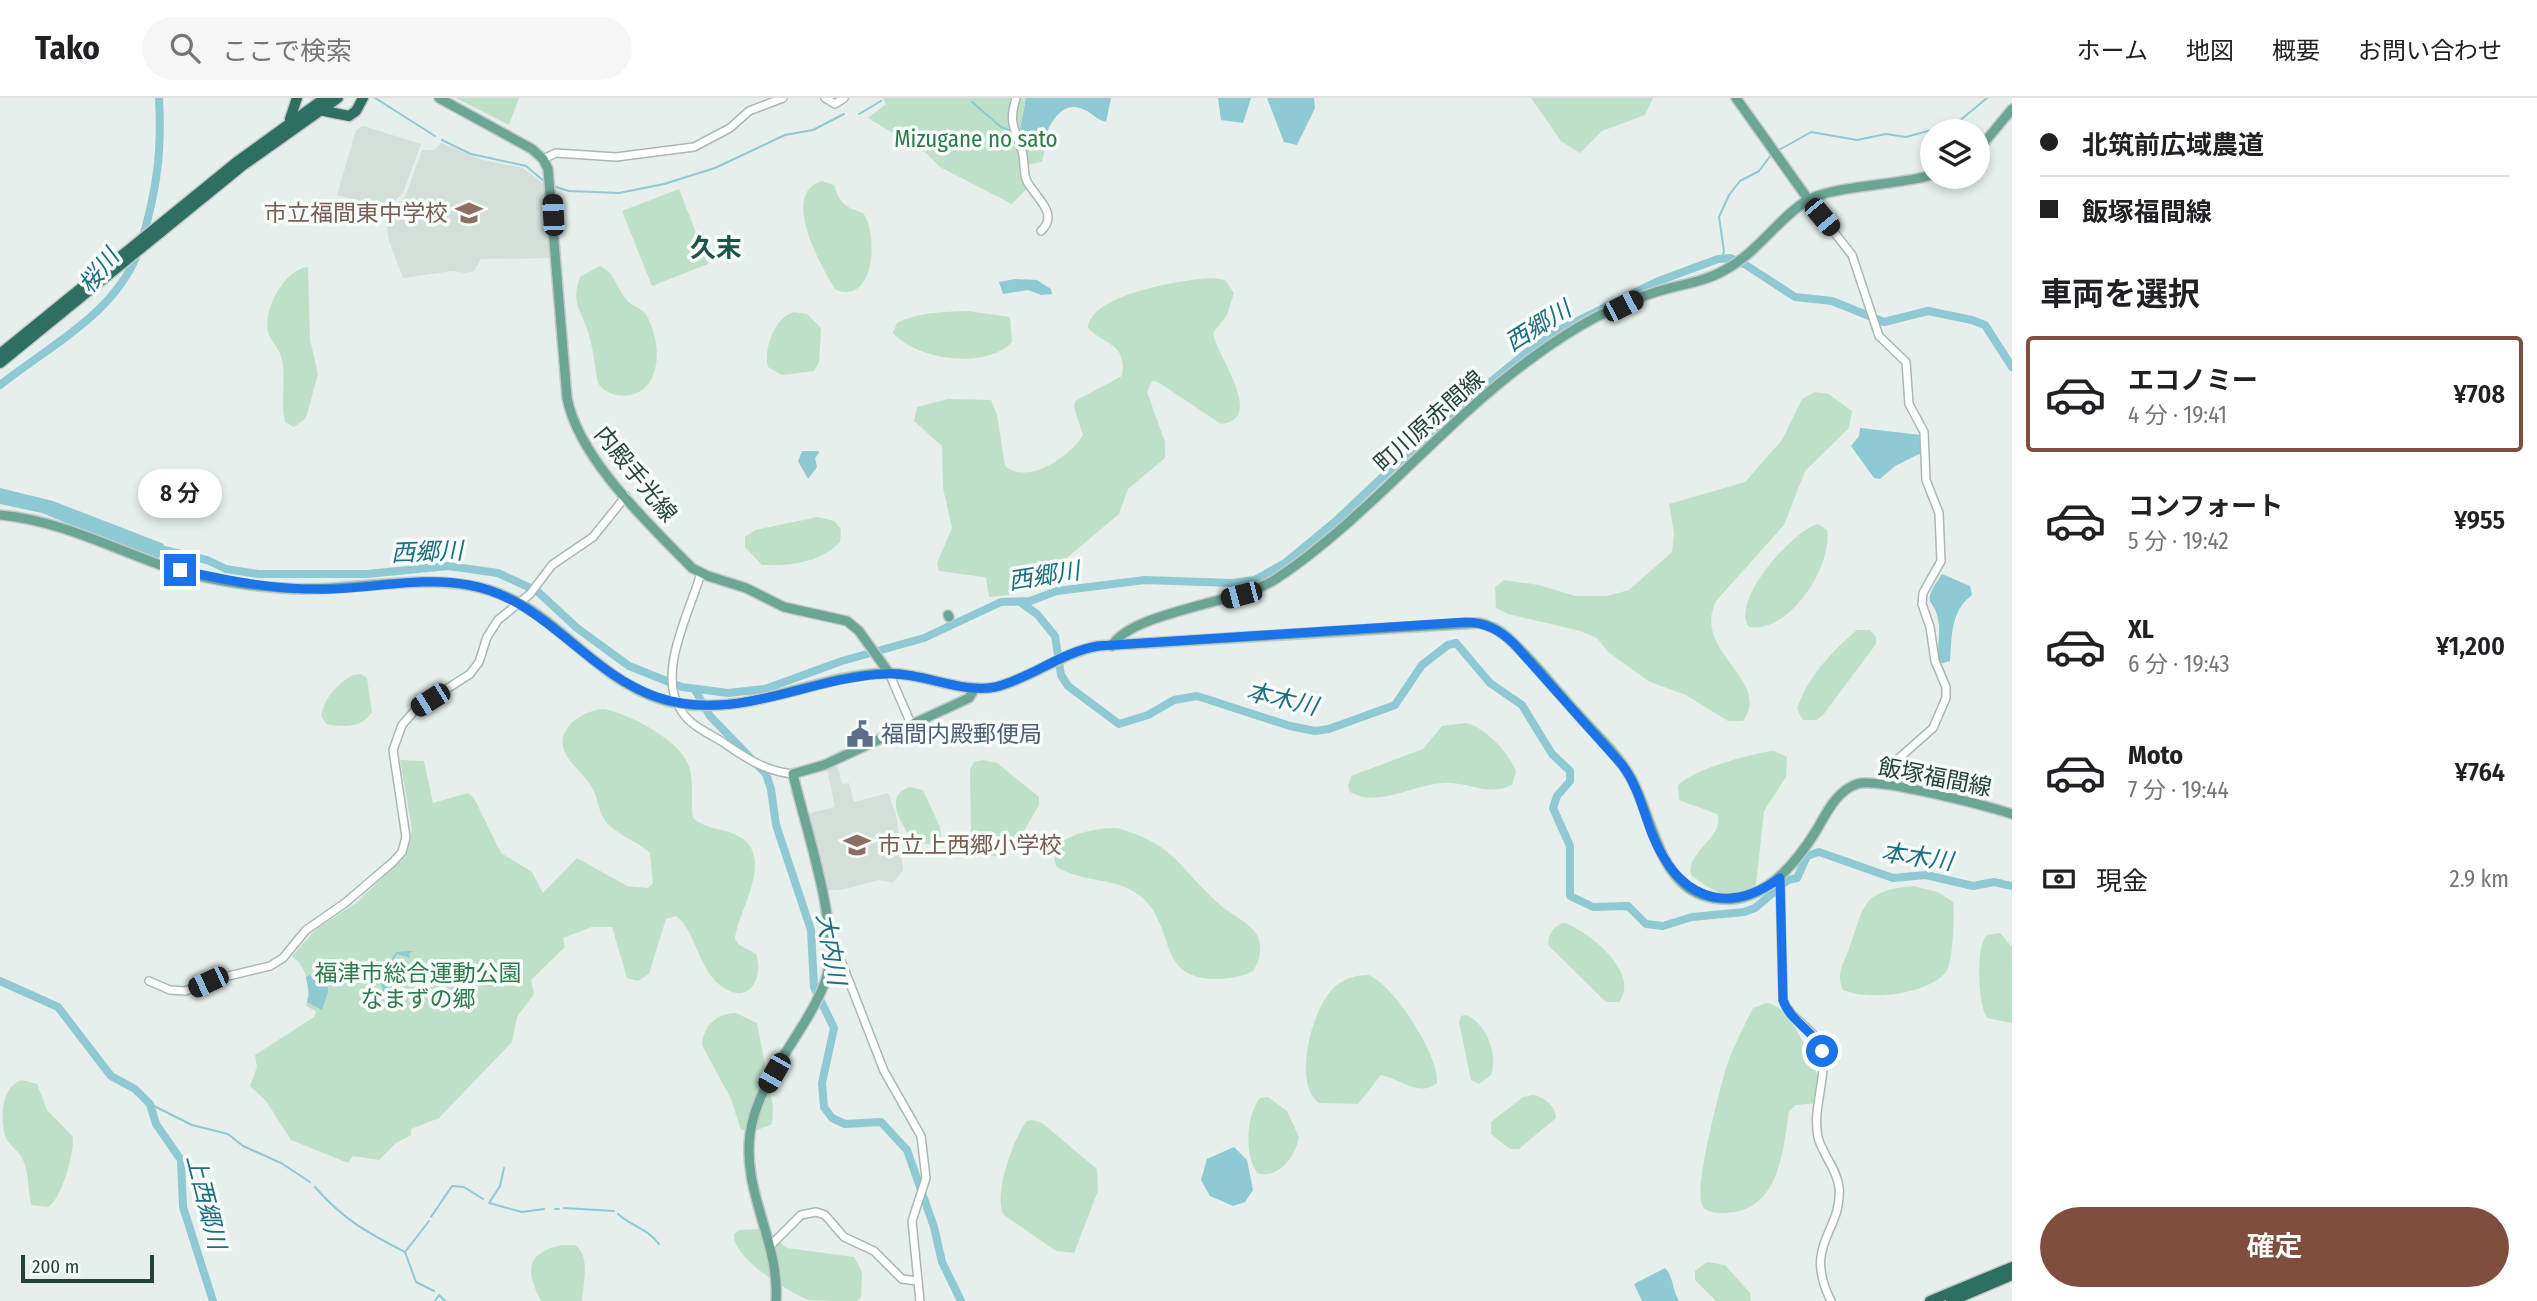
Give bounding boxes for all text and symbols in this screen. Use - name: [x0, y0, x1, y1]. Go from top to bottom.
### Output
- search box: [142, 17, 632, 80]
- text: Tako: [35, 28, 100, 68]
- icon: search: [166, 29, 204, 67]
- text: ここで検索: [222, 36, 352, 67]
- text: ホーム: [2077, 37, 2148, 65]
- text: 地図: [2186, 37, 2234, 65]
- text: 概要: [2272, 37, 2320, 65]
- text: お問い合わせ: [2358, 37, 2502, 65]
- map controls: [1920, 119, 1990, 189]
- button: layers: [1920, 119, 1990, 189]
- park label: Mizugane no sato: [894, 125, 1058, 153]
- text: 北筑前広域農道: [2082, 130, 2264, 161]
- car: [542, 193, 565, 237]
- car: [1801, 194, 1844, 240]
- text: 飯塚福間線: [2082, 197, 2212, 228]
- school or university icon: 市立福間東中学校: [454, 198, 484, 228]
- place label: 市立福間東中学校: [264, 199, 448, 227]
- district label: 久末: [690, 233, 742, 264]
- water label: 桜川: [73, 241, 127, 299]
- text: 車両を選択: [2040, 275, 2200, 313]
- car: [1600, 287, 1647, 325]
- water label: 西郷川: [1500, 293, 1578, 357]
- icon: car: [2044, 363, 2107, 426]
- street label: 町川原赤間線: [1368, 364, 1490, 478]
- text: エコノミー: [2128, 365, 2258, 396]
- text: ¥708: [2453, 379, 2505, 410]
- text: 4 分 · 19:41: [2128, 401, 2227, 429]
- street label: 内殿手光線: [589, 421, 683, 527]
- callout: 8 分: [138, 468, 222, 518]
- text: 8 分: [160, 479, 200, 507]
- icon: car: [2044, 489, 2107, 552]
- text: コンフォート: [2128, 491, 2283, 522]
- text: ¥955: [2454, 505, 2505, 536]
- text: 5 分 · 19:42: [2128, 527, 2229, 555]
- water label: 西郷川: [391, 537, 466, 567]
- route end: [164, 554, 196, 586]
- water label: 西郷川: [1006, 556, 1085, 595]
- car: [1218, 579, 1265, 611]
- text: XL: [2128, 614, 2154, 645]
- icon: car: [2044, 615, 2107, 678]
- text: ¥1,200: [2436, 631, 2505, 662]
- text: 6 分 · 19:43: [2128, 650, 2230, 678]
- water label: 本木川: [1244, 677, 1323, 721]
- car: [407, 680, 454, 720]
- public building icon: 福間内殿郵便局: [845, 719, 875, 749]
- place label: 福間内殿郵便局: [881, 720, 1042, 748]
- text: Moto: [2128, 740, 2183, 771]
- icon: car: [2044, 741, 2107, 804]
- street label: 飯塚福間線: [1876, 752, 1994, 802]
- text: ¥764: [2455, 757, 2505, 788]
- text: 7 分 · 19:44: [2128, 776, 2229, 804]
- school or university icon: 市立上西郷小学校: [842, 830, 872, 860]
- place label: 市立上西郷小学校: [878, 831, 1062, 859]
- water label: 本木川: [1879, 838, 1958, 876]
- icon: cash: [2040, 860, 2078, 898]
- text: 2.9 km: [2450, 865, 2509, 893]
- text: 現金: [2096, 866, 2148, 897]
- water label: 大内川: [811, 911, 852, 990]
- park label: 福津市総合運動公園 なまずの郷: [315, 959, 522, 1013]
- car: [185, 964, 232, 1000]
- route start: [1806, 1035, 1838, 1067]
- car: [755, 1050, 794, 1096]
- water label: 上西郷川: [181, 1152, 232, 1255]
- button: 確定: [2040, 1207, 2509, 1287]
- scale bar: [21, 1252, 154, 1284]
- text: 200 m: [32, 1255, 79, 1278]

